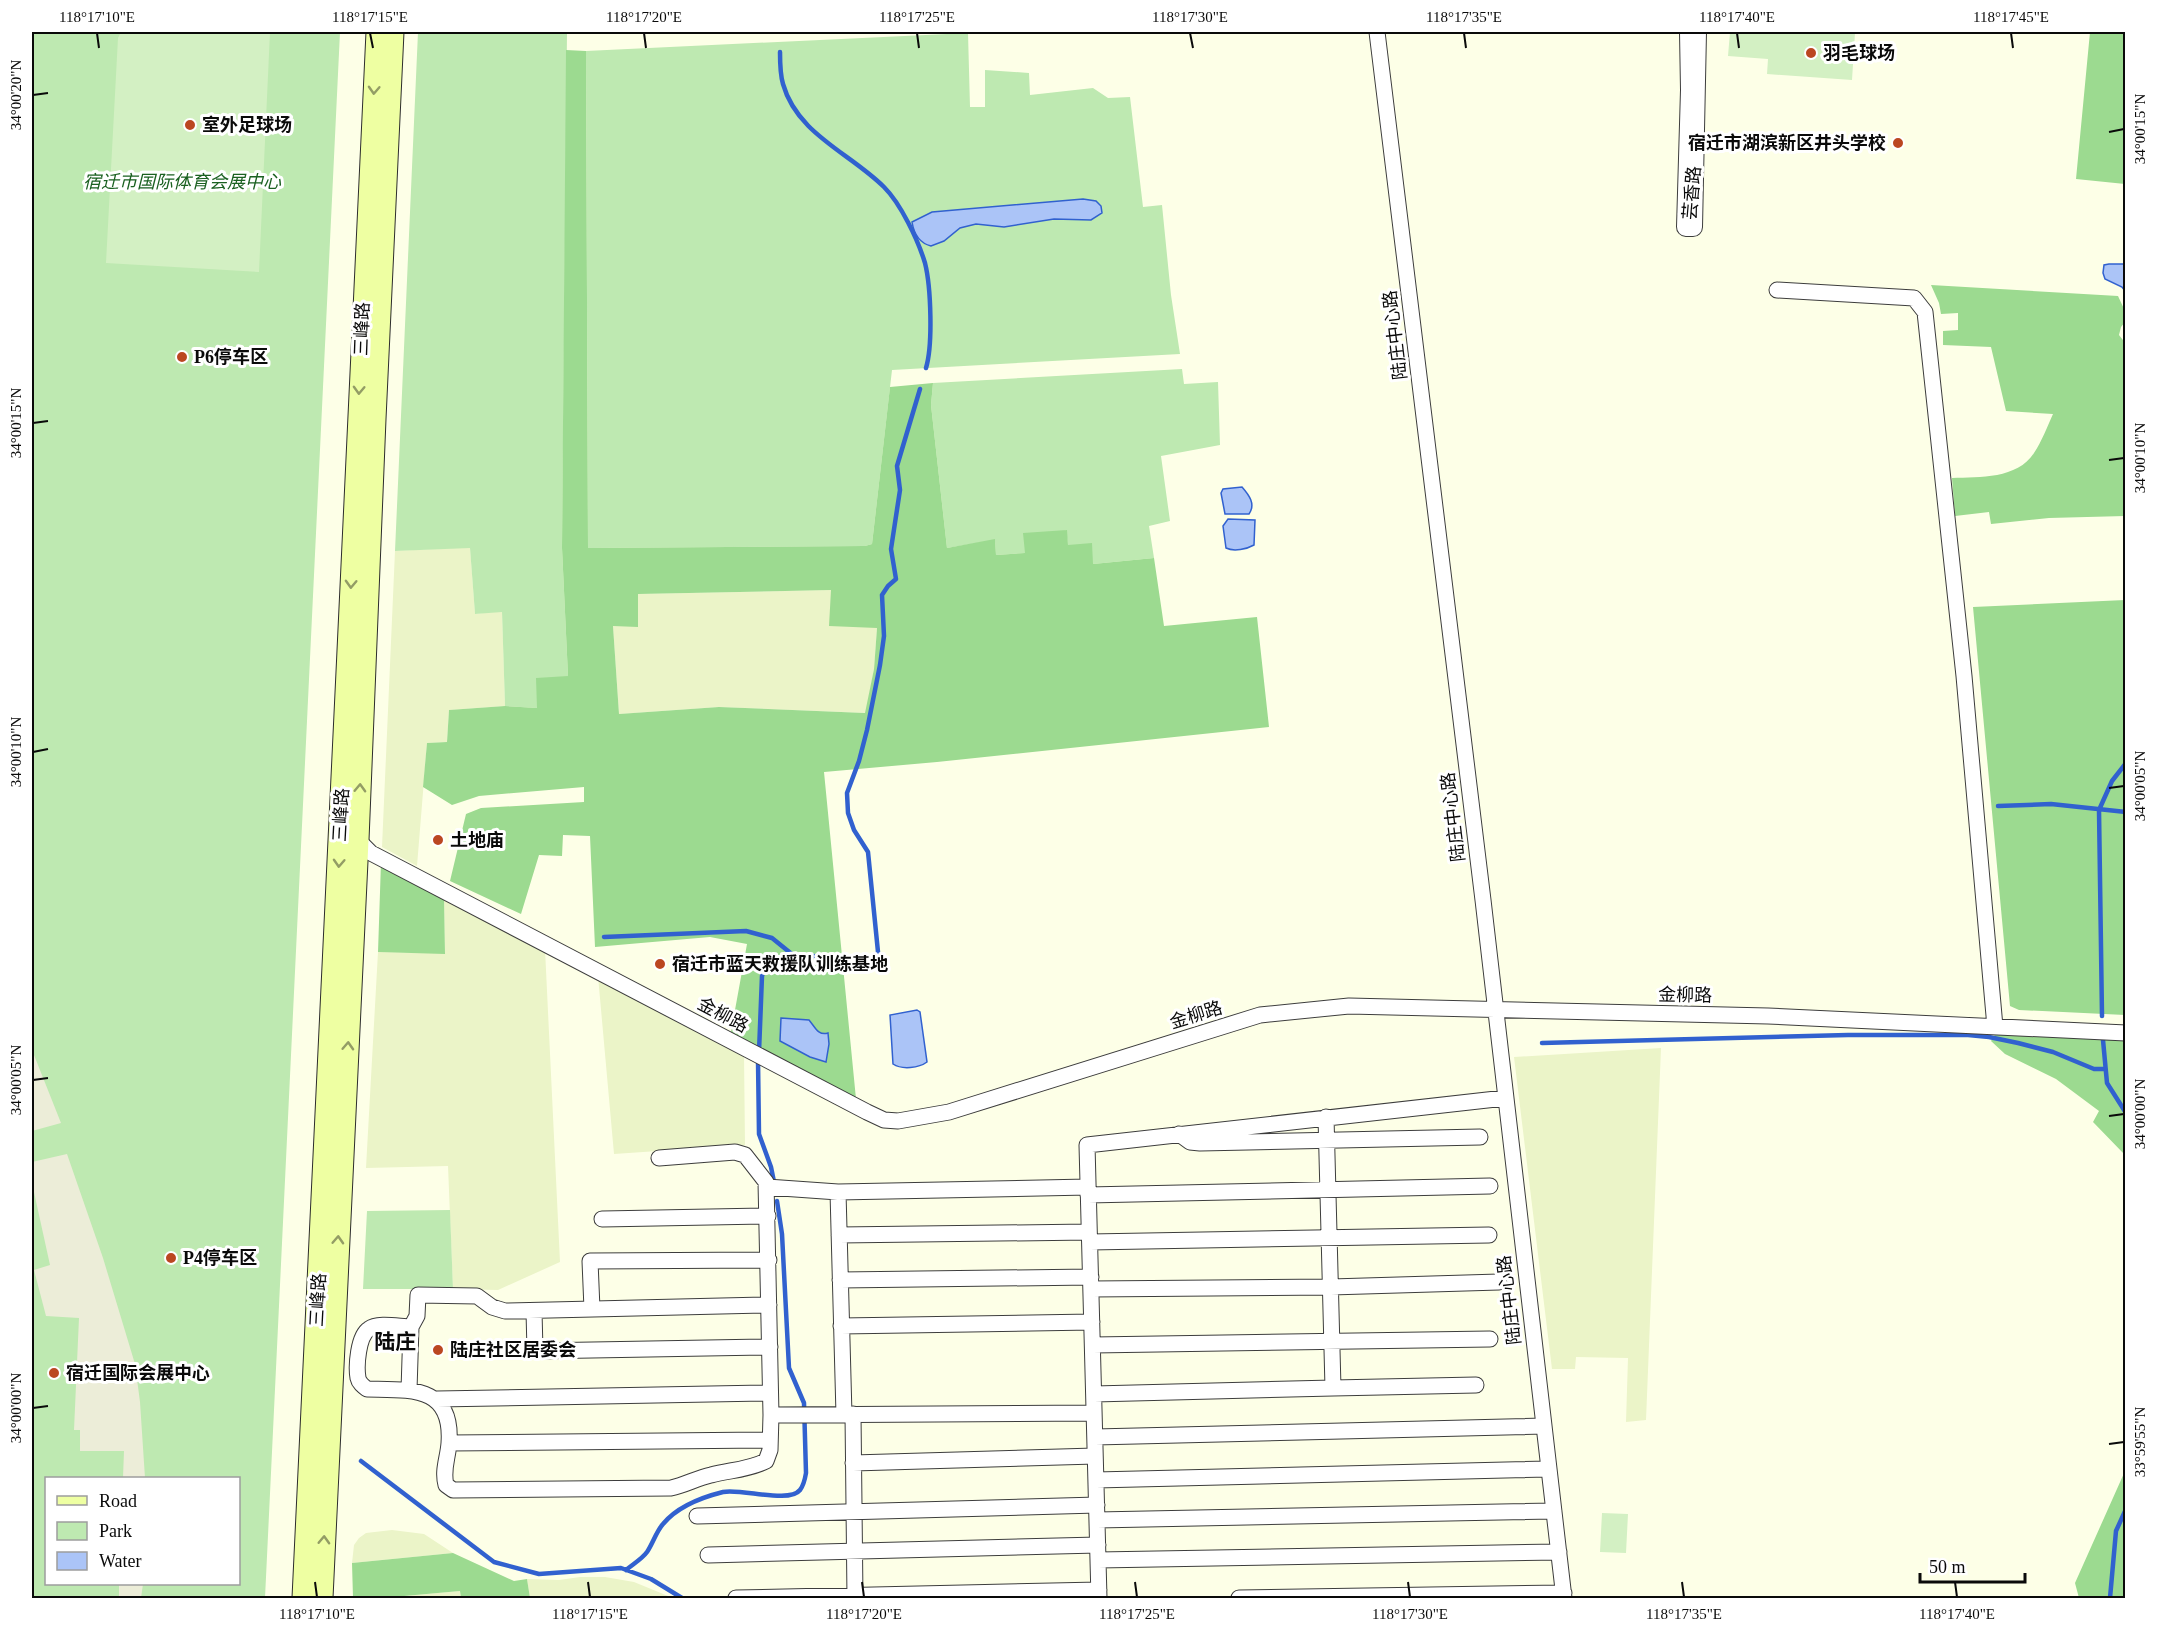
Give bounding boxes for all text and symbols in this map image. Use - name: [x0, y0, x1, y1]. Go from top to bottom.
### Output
- text: 118°17'10"E: [59, 9, 135, 25]
- text: 118°17'15"E: [332, 9, 408, 25]
- text: 118°17'20"E: [606, 9, 682, 25]
- text: 118°17'25"E: [879, 9, 955, 25]
- text: 118°17'30"E: [1152, 9, 1228, 25]
- text: 118°17'35"E: [1426, 9, 1502, 25]
- text: 118°17'40"E: [1699, 9, 1775, 25]
- text: 118°17'45"E: [1973, 9, 2049, 25]
- place label: 羽毛球场: [1823, 43, 1895, 63]
- marker: 羽毛球场: [1804, 46, 1818, 60]
- text: 34°00'20"N: [8, 60, 24, 130]
- one-way arrow: [368, 85, 381, 94]
- text: 34°00'15"N: [2132, 94, 2148, 164]
- place label: 室外足球场: [202, 115, 292, 135]
- marker: 室外足球场: [183, 118, 197, 132]
- place label: 宿迁市湖滨新区井头学校: [1688, 133, 1886, 153]
- marker: 宿迁市湖滨新区井头学校: [1891, 136, 1905, 150]
- street label: 芸香路: [1680, 165, 1704, 221]
- park label: 宿迁市国际体育会展中心: [83, 172, 282, 192]
- street label: 陆庄中心路: [1380, 289, 1410, 381]
- street label: 三峰路: [351, 302, 373, 356]
- place label: P6停车区: [194, 347, 268, 367]
- marker: P6停车区: [175, 350, 189, 364]
- one-way arrow: [353, 385, 366, 394]
- text: 34°00'15"N: [8, 388, 24, 458]
- text: 34°00'10"N: [2132, 423, 2148, 493]
- one-way arrow: [345, 580, 357, 589]
- text: 34°00'10"N: [8, 717, 24, 787]
- text: 34°00'05"N: [2132, 751, 2148, 821]
- street label: 陆庄中心路: [1438, 771, 1468, 863]
- one-way arrow: [354, 783, 367, 792]
- street label: 三峰路: [330, 788, 352, 842]
- place label: 土地庙: [450, 830, 504, 850]
- marker: 土地庙: [431, 833, 445, 847]
- one-way arrow: [332, 859, 345, 868]
- place label: 宿迁市蓝天救援队训练基地: [672, 954, 888, 974]
- marker: 宿迁市蓝天救援队训练基地: [653, 957, 667, 971]
- street label: 金柳路: [1658, 985, 1712, 1005]
- street label: 金柳路: [694, 993, 752, 1037]
- street label: 金柳路: [1167, 998, 1225, 1032]
- one-way arrow: [341, 1041, 354, 1050]
- text: 34°00'05"N: [8, 1045, 24, 1115]
- text: 34°00'00"N: [2132, 1079, 2148, 1149]
- one-way arrow: [331, 1236, 344, 1245]
- place label: P4停车区: [183, 1248, 257, 1268]
- marker: P4停车区: [164, 1251, 178, 1265]
- street label: 陆庄中心路: [1494, 1254, 1524, 1346]
- street label: 三峰路: [307, 1273, 329, 1327]
- district label: 陆庄: [374, 1330, 416, 1354]
- place label: 陆庄社区居委会: [450, 1340, 576, 1360]
- marker: 陆庄社区居委会: [431, 1343, 445, 1357]
- place label: 宿迁国际会展中心: [66, 1363, 210, 1383]
- marker: 宿迁国际会展中心: [47, 1366, 61, 1380]
- text: 34°00'00"N: [8, 1373, 24, 1443]
- text: 33°59'55"N: [2132, 1407, 2148, 1477]
- legend: [45, 1477, 240, 1585]
- text: Road: [99, 1491, 137, 1511]
- text: Park: [99, 1521, 132, 1541]
- one-way arrow: [318, 1536, 331, 1545]
- scale bar: [1920, 1546, 2025, 1584]
- text: Water: [99, 1551, 142, 1571]
- text: 50 m: [1929, 1557, 1966, 1577]
- text: 118°17'10"E: [279, 1606, 355, 1622]
- text: 118°17'15"E: [552, 1606, 628, 1622]
- text: 118°17'20"E: [826, 1606, 902, 1622]
- text: 118°17'25"E: [1099, 1606, 1175, 1622]
- text: 118°17'30"E: [1372, 1606, 1448, 1622]
- text: 118°17'35"E: [1646, 1606, 1722, 1622]
- text: 118°17'40"E: [1919, 1606, 1995, 1622]

